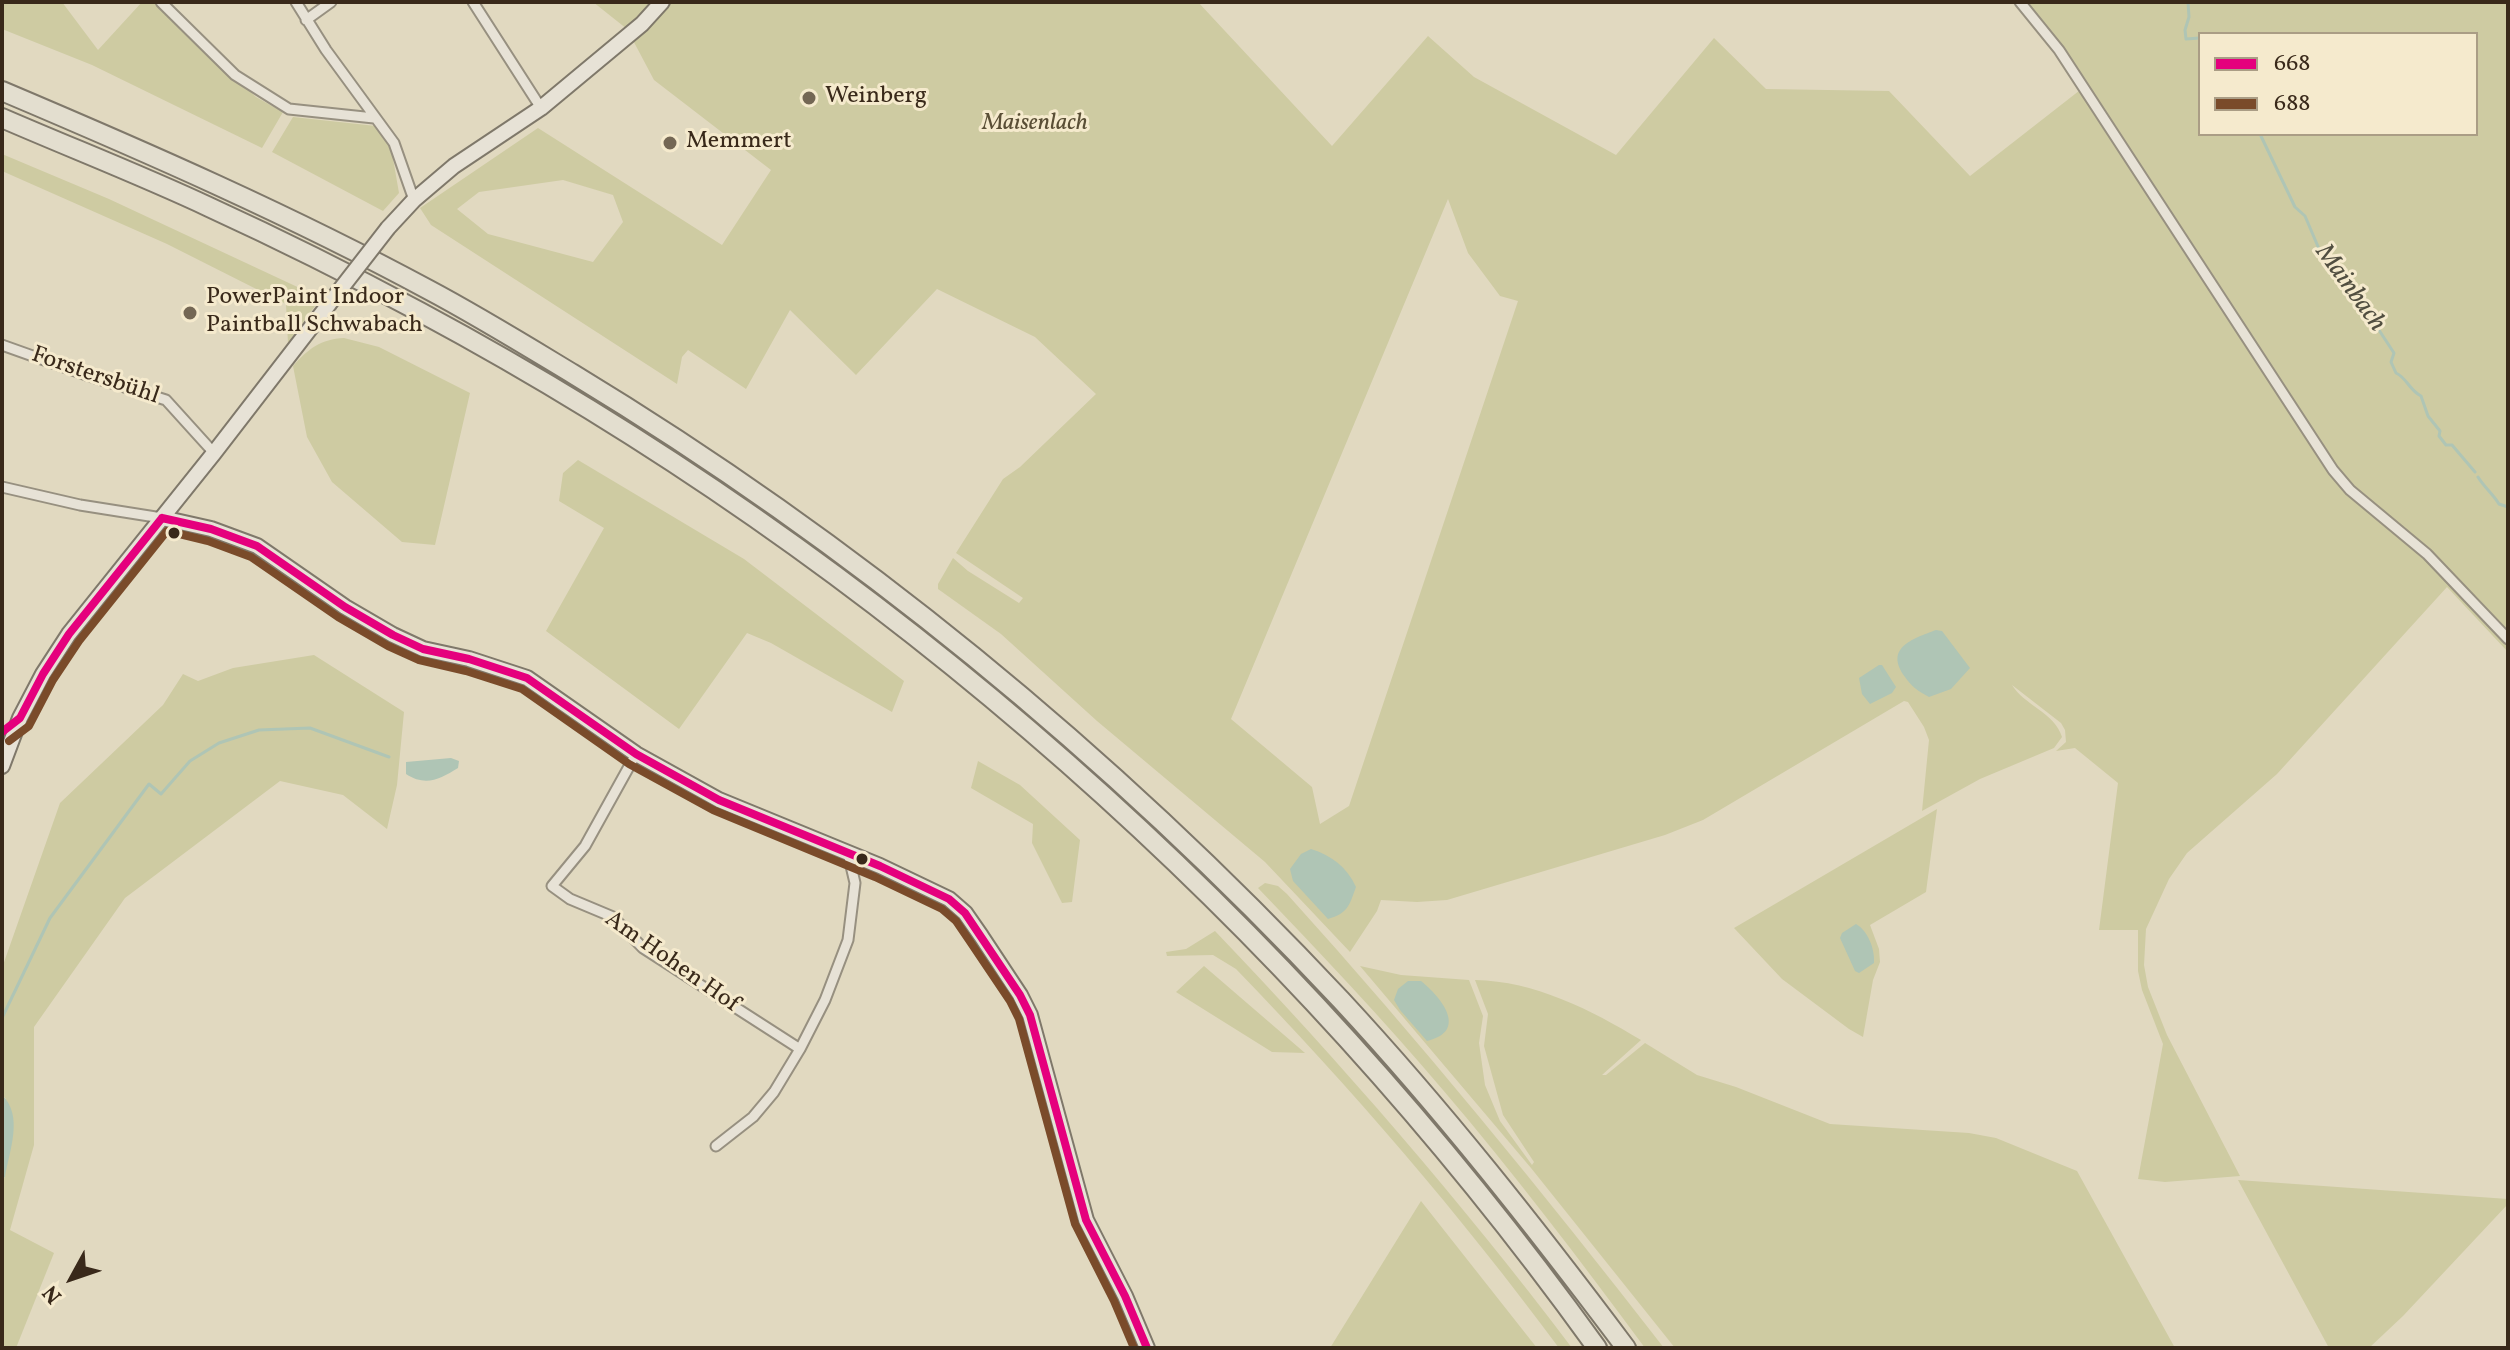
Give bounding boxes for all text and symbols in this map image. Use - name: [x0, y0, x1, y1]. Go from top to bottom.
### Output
- legend: [2198, 32, 2478, 136]
- text: 668: [2274, 47, 2310, 81]
- place label: Weinberg: [825, 84, 927, 112]
- text: 688: [2274, 87, 2311, 121]
- marker: Weinberg: [800, 89, 818, 107]
- park label: Maisenlach: [982, 111, 1088, 139]
- place label: Memmert: [686, 129, 792, 157]
- marker: Memmert: [661, 134, 679, 152]
- water label: Mainbach: [2307, 239, 2391, 339]
- place label: PowerPaint Indoor Paintball Schwabach: [206, 285, 423, 341]
- marker: PowerPaint Indoor Paintball Schwabach: [181, 304, 199, 322]
- street label: Forstersbühl: [27, 342, 163, 412]
- unlabelled marker: [166, 525, 182, 541]
- unlabelled marker: [854, 851, 870, 867]
- street label: Am Hohen Hof: [598, 906, 744, 1020]
- north arrow: [32, 1238, 112, 1318]
- text: N: [36, 1278, 70, 1310]

